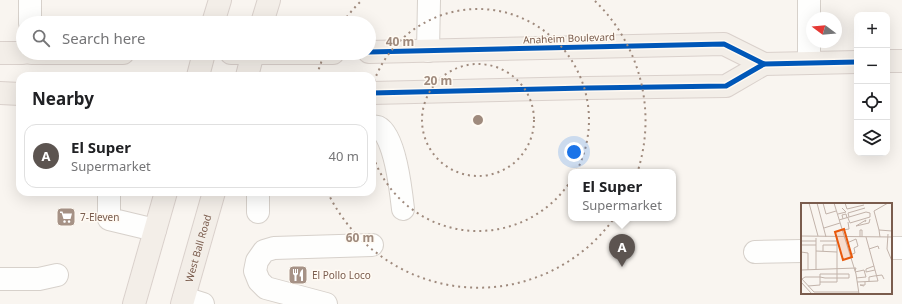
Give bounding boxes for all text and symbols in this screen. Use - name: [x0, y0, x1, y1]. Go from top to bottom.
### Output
- north arrow: [806, 12, 842, 48]
- map controls: [854, 12, 890, 156]
- button: +: [854, 12, 890, 48]
- search box: [16, 16, 376, 60]
- icon: search: [30, 27, 52, 49]
- text: Search here: [62, 28, 145, 48]
- street label: Anaheim Boulevard: [523, 29, 615, 47]
- text: 40 m: [386, 33, 414, 50]
- button: −: [854, 48, 890, 84]
- text: 20 m: [424, 72, 452, 89]
- button: locate: [854, 84, 890, 120]
- text: Nearby: [32, 87, 94, 110]
- centre of rings: [471, 113, 485, 127]
- button: layers: [854, 120, 890, 156]
- text: El Super: [71, 137, 131, 157]
- your location: [564, 142, 584, 162]
- text: A: [42, 147, 51, 165]
- text: 40 m: [329, 147, 359, 165]
- text: Supermarket: [71, 157, 151, 175]
- popup: [568, 169, 676, 221]
- text: El Super: [582, 176, 642, 196]
- text: Supermarket: [582, 196, 662, 214]
- inset map: [801, 203, 892, 294]
- supermarket icon: 7-Eleven: [55, 206, 77, 228]
- place label: 7-Eleven: [80, 210, 119, 224]
- street label: West Ball Road: [182, 213, 214, 284]
- text: 60 m: [346, 229, 374, 246]
- pin: A: [609, 234, 635, 267]
- restaurant icon: El Pollo Loco: [287, 264, 309, 286]
- place label: El Pollo Loco: [312, 268, 371, 282]

